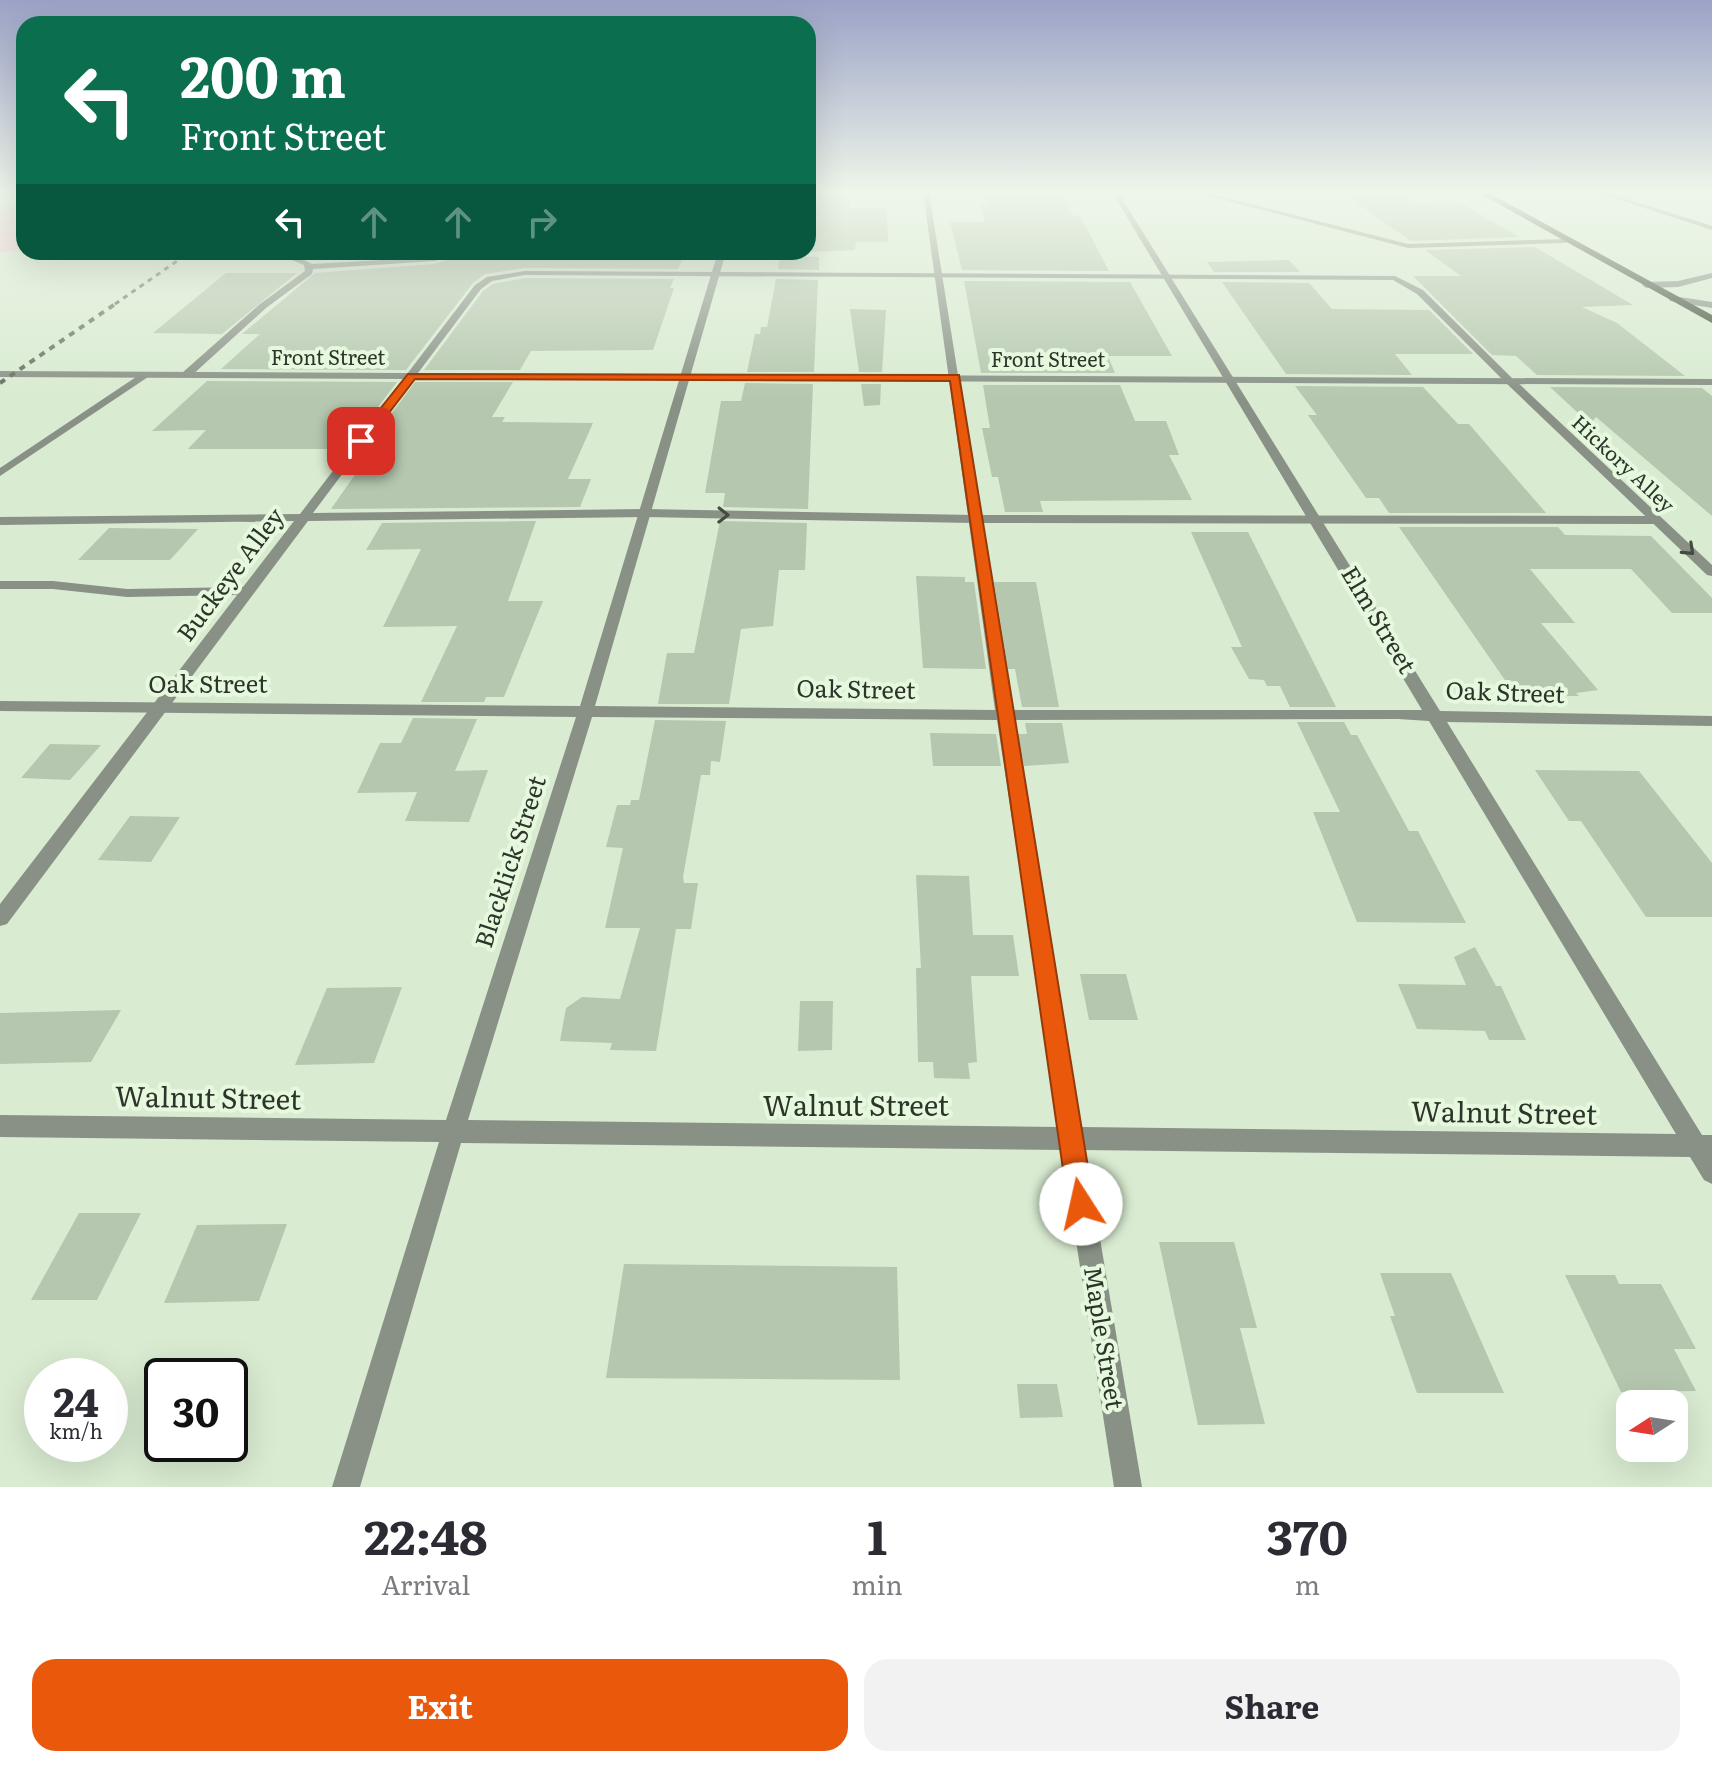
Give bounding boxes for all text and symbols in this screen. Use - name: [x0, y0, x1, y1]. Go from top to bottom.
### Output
- text: 200 m: [180, 32, 346, 115]
- icon: left: [48, 48, 152, 152]
- text: Front Street: [180, 108, 386, 161]
- icon: left: [268, 200, 312, 244]
- icon: ahead: [352, 200, 396, 244]
- icon: ahead: [436, 200, 480, 244]
- icon: right: [520, 200, 564, 244]
- street label: Front Street: [271, 341, 385, 371]
- street label: Front Street: [991, 343, 1105, 373]
- pin: [327, 407, 395, 475]
- street label: Hickory Alley: [1566, 407, 1683, 519]
- icon: arrive: [339, 419, 383, 463]
- street label: Buckeye Alley: [167, 499, 291, 648]
- one-way arrow: [717, 506, 730, 524]
- one-way arrow: [1679, 541, 1694, 555]
- street label: Elm Street: [1334, 558, 1426, 679]
- street label: Oak Street: [148, 665, 268, 700]
- street label: Oak Street: [796, 669, 916, 706]
- street label: Oak Street: [1445, 671, 1566, 710]
- street label: Blacklick Street: [464, 770, 553, 952]
- street label: Walnut Street: [115, 1073, 302, 1119]
- street label: Walnut Street: [763, 1083, 950, 1125]
- street label: Walnut Street: [1411, 1088, 1598, 1134]
- position arrow: [1039, 1162, 1123, 1246]
- street label: Maple Street: [1077, 1264, 1134, 1412]
- speed limit sign: 30: [144, 1358, 248, 1462]
- text: 24: [53, 1370, 99, 1429]
- north arrow: [1616, 1390, 1688, 1462]
- map controls: [1616, 1390, 1688, 1462]
- text: km/h: [49, 1415, 103, 1445]
- text: 22:48: [364, 1499, 488, 1570]
- text: 1: [867, 1499, 887, 1570]
- text: 370: [1267, 1499, 1348, 1570]
- text: Arrival: [381, 1564, 470, 1603]
- text: min: [852, 1564, 903, 1603]
- text: m: [1295, 1564, 1320, 1603]
- button: Exit: [32, 1659, 848, 1751]
- button: Share: [864, 1659, 1680, 1751]

